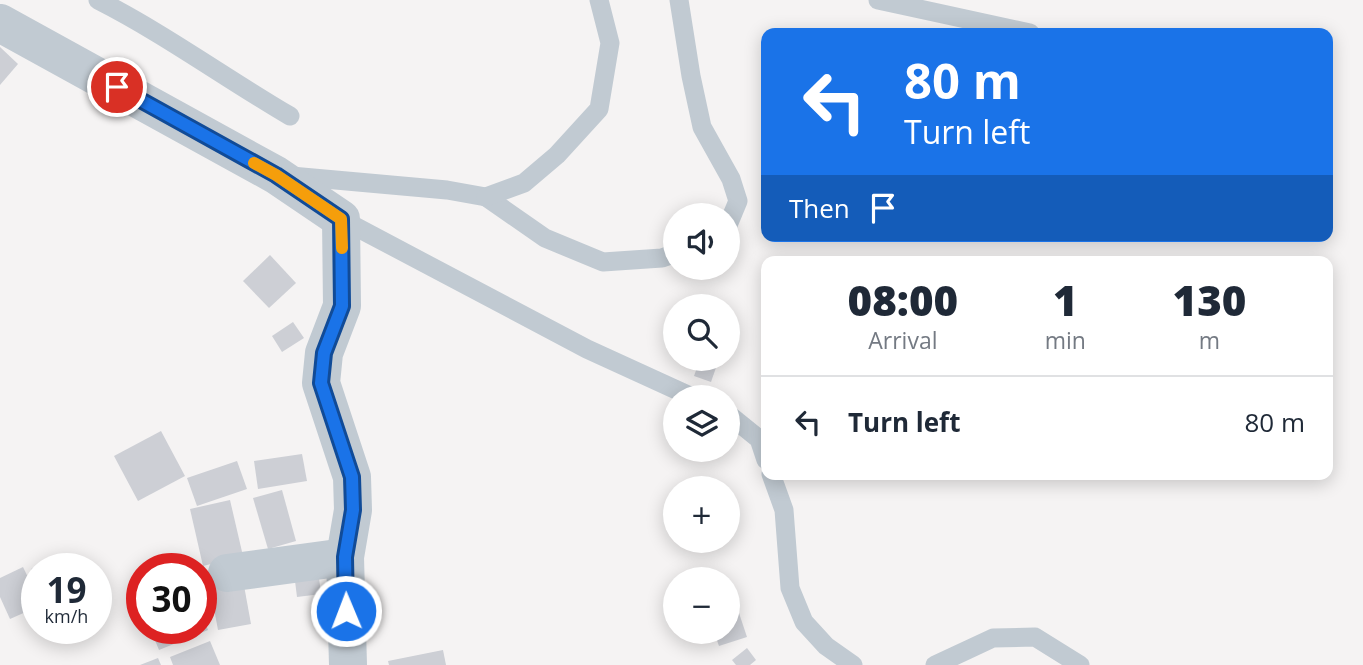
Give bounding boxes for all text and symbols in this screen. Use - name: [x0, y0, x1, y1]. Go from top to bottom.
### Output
- text: 80 m: [904, 47, 1021, 113]
- icon: left: [789, 56, 880, 147]
- pin: [87, 57, 147, 117]
- icon: arrive: [98, 68, 136, 106]
- text: Turn left: [904, 110, 1030, 153]
- icon: arrive: [864, 189, 902, 227]
- text: Then: [789, 190, 850, 226]
- map controls: [663, 203, 740, 644]
- button: sound: [663, 203, 740, 280]
- text: 08:00: [848, 271, 958, 328]
- text: 1: [1053, 271, 1078, 328]
- text: 130: [1173, 271, 1246, 328]
- button: search: [663, 294, 740, 371]
- text: Arrival: [868, 324, 938, 356]
- text: min: [1045, 324, 1086, 356]
- text: m: [1199, 324, 1220, 356]
- button: layers: [663, 385, 740, 462]
- icon: left: [789, 403, 827, 441]
- text: Turn left: [848, 404, 960, 440]
- text: 80 m: [1244, 404, 1305, 440]
- button: +: [663, 476, 740, 553]
- speed limit sign: 30: [126, 553, 217, 644]
- text: 19: [46, 566, 87, 613]
- button: −: [663, 567, 740, 644]
- position arrow: [309, 574, 383, 648]
- text: km/h: [45, 604, 88, 628]

